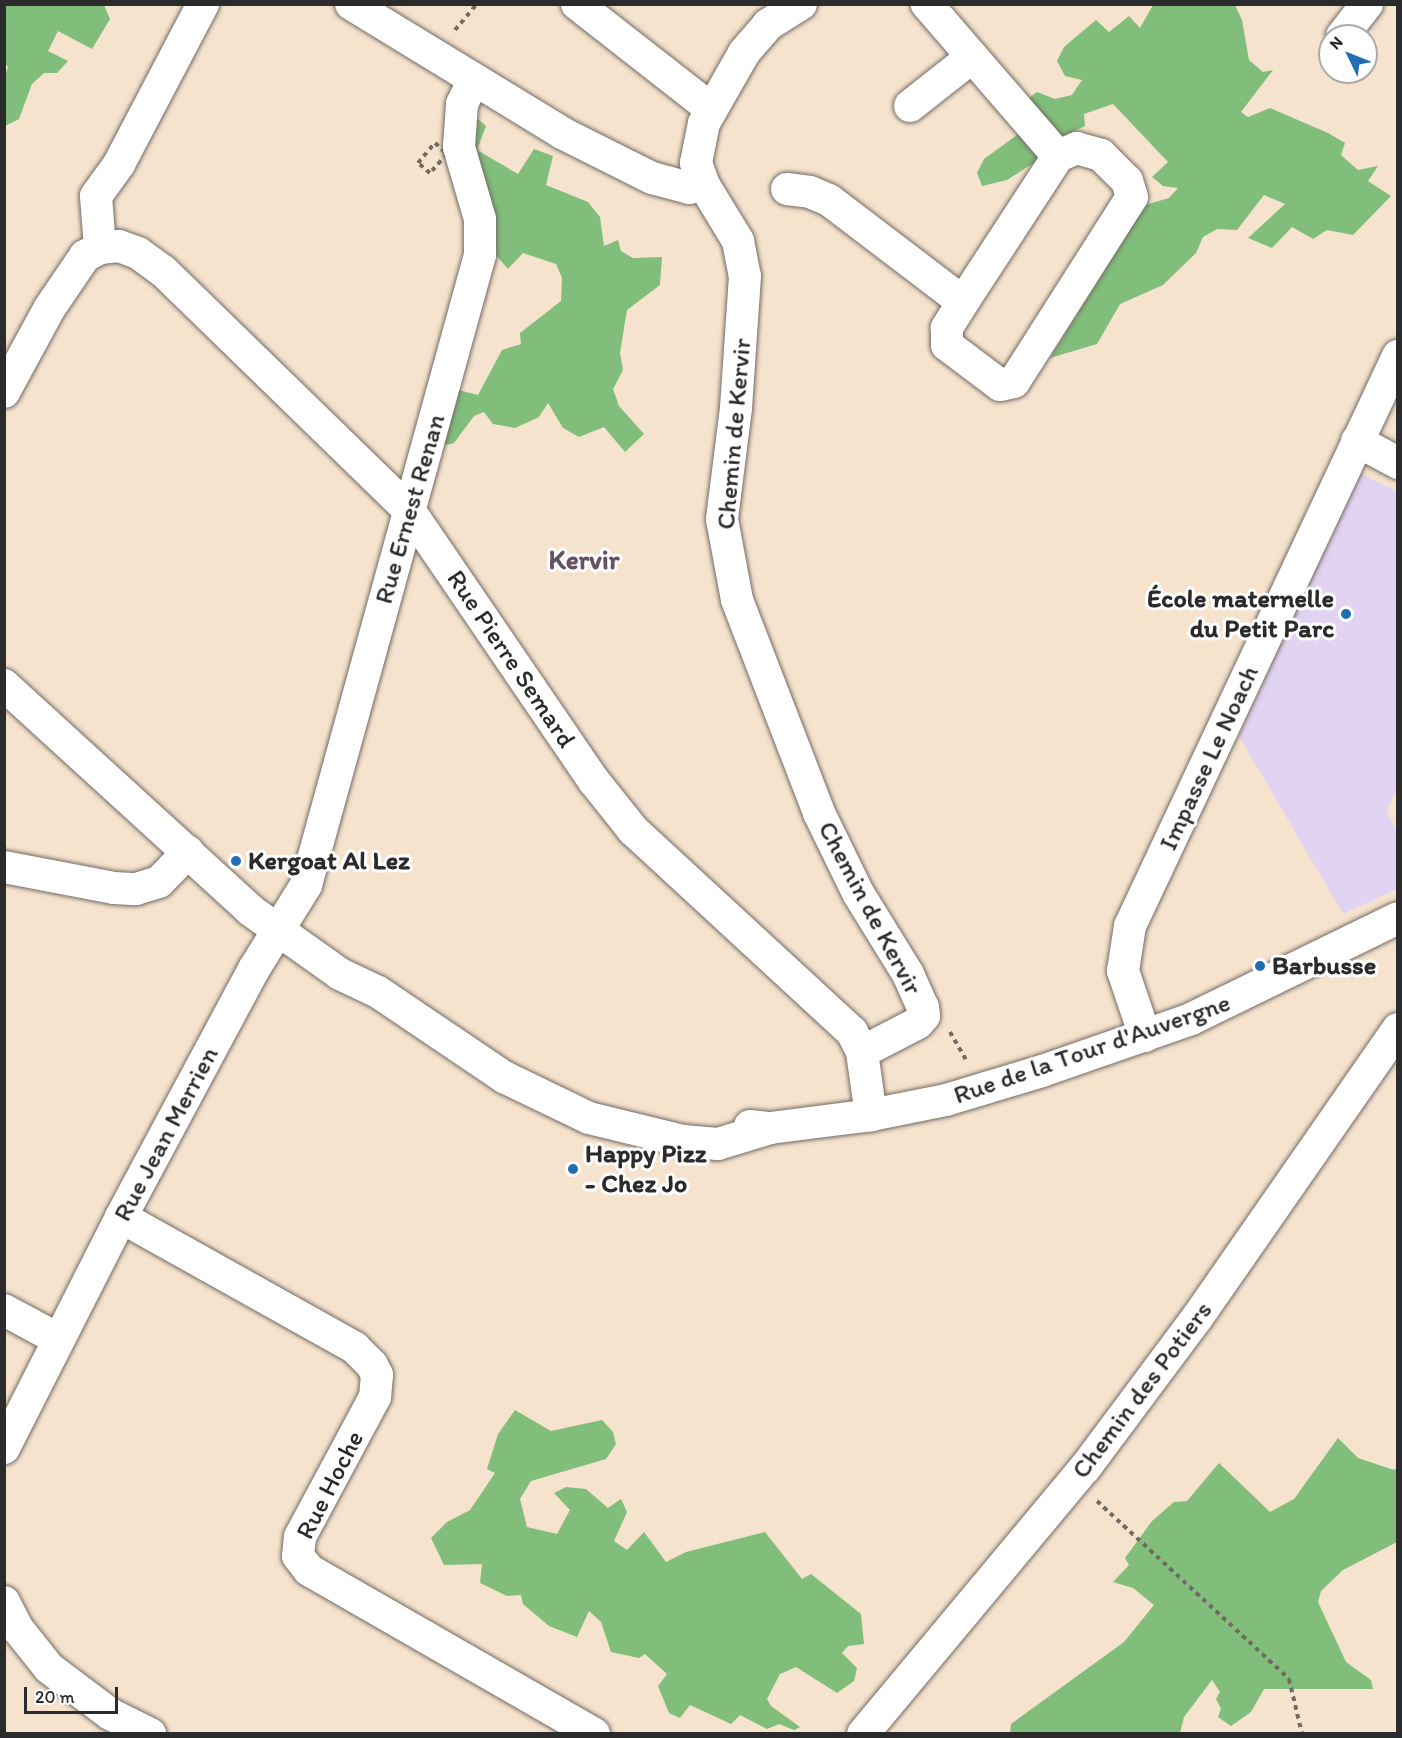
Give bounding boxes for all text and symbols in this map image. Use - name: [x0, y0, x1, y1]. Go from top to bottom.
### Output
- north arrow: [1318, 24, 1378, 84]
- text: N: [1325, 32, 1347, 53]
- street label: Chemin de Kervir: [710, 337, 758, 531]
- street label: Rue Ernest Renan: [368, 411, 452, 607]
- district label: Kervir: [549, 544, 619, 576]
- street label: Rue Pierre Semard: [440, 565, 582, 753]
- place label: École maternelle du Petit Parc: [1146, 583, 1334, 644]
- marker: École maternelle du Petit Parc: [1339, 607, 1353, 621]
- street label: Impasse Le Noach: [1153, 661, 1265, 855]
- street label: Chemin de Kervir: [811, 816, 929, 1000]
- place label: Kergoat Al Lez: [248, 845, 410, 877]
- marker: Kergoat Al Lez: [229, 854, 243, 868]
- place label: Barbusse: [1272, 950, 1376, 982]
- marker: Barbusse: [1253, 959, 1267, 973]
- street label: Rue de la Tour d'Auvergne: [951, 987, 1233, 1111]
- street label: Rue Jean Merrien: [107, 1041, 225, 1227]
- place label: Happy Pizz - Chez Jo: [585, 1138, 707, 1200]
- marker: Happy Pizz - Chez Jo: [566, 1162, 580, 1176]
- street label: Chemin des Potiers: [1065, 1296, 1219, 1484]
- street label: Rue Hoche: [289, 1426, 371, 1544]
- scale bar: [27, 1675, 122, 1713]
- text: 20 m: [35, 1686, 75, 1708]

